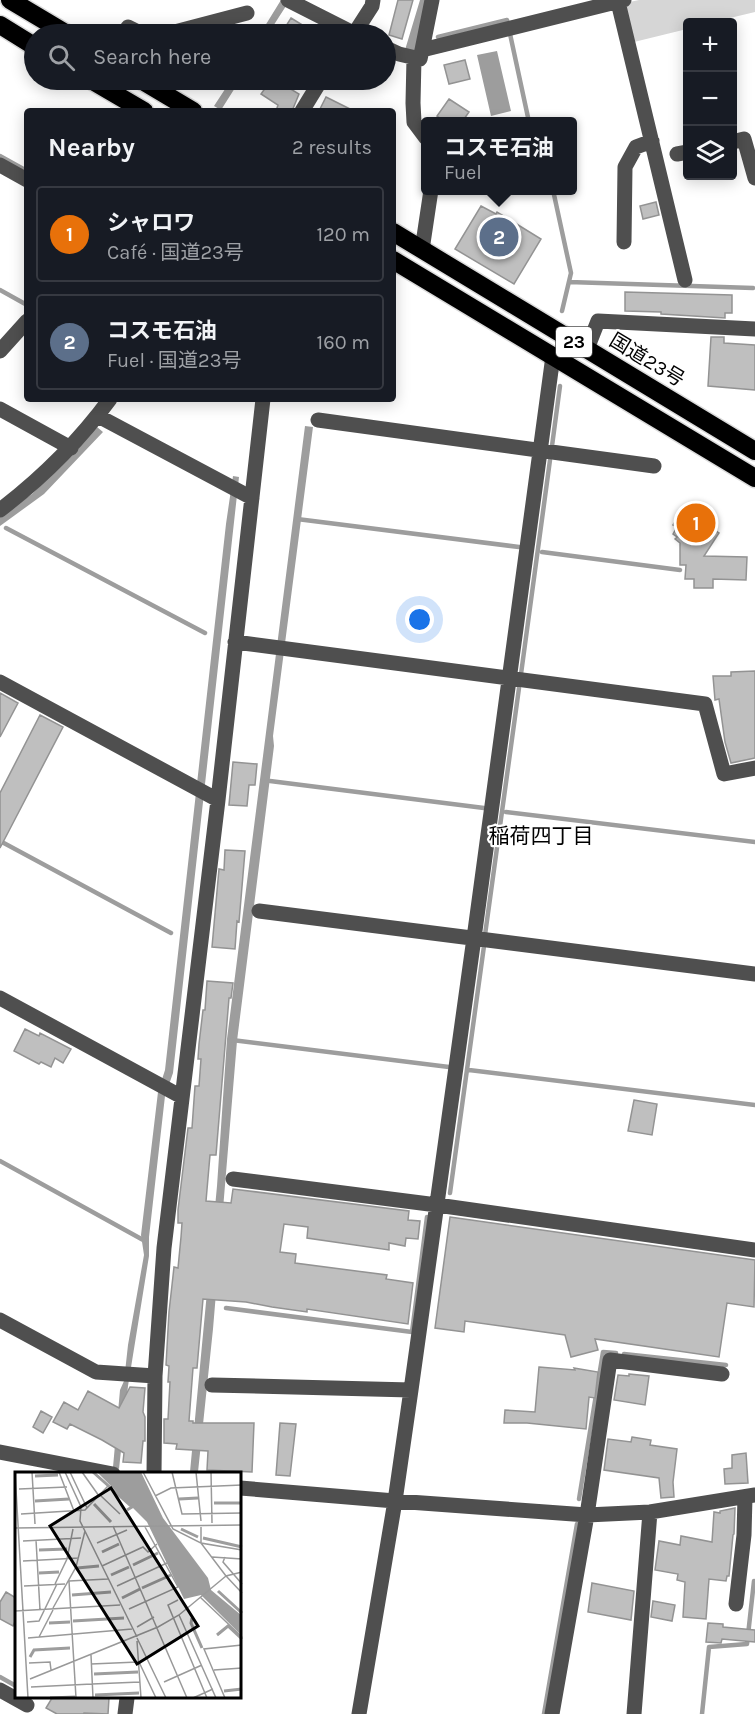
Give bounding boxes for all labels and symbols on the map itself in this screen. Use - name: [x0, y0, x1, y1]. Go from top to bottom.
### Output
- pin: 2: [480, 214, 518, 260]
- road number: 23: [556, 327, 592, 357]
- street label: 国道23号: [605, 329, 689, 391]
- pin: 1: [676, 500, 716, 546]
- your location: [405, 605, 434, 634]
- district label: 稲荷四丁目: [489, 824, 594, 848]
- inset map: [15, 1472, 242, 1699]

